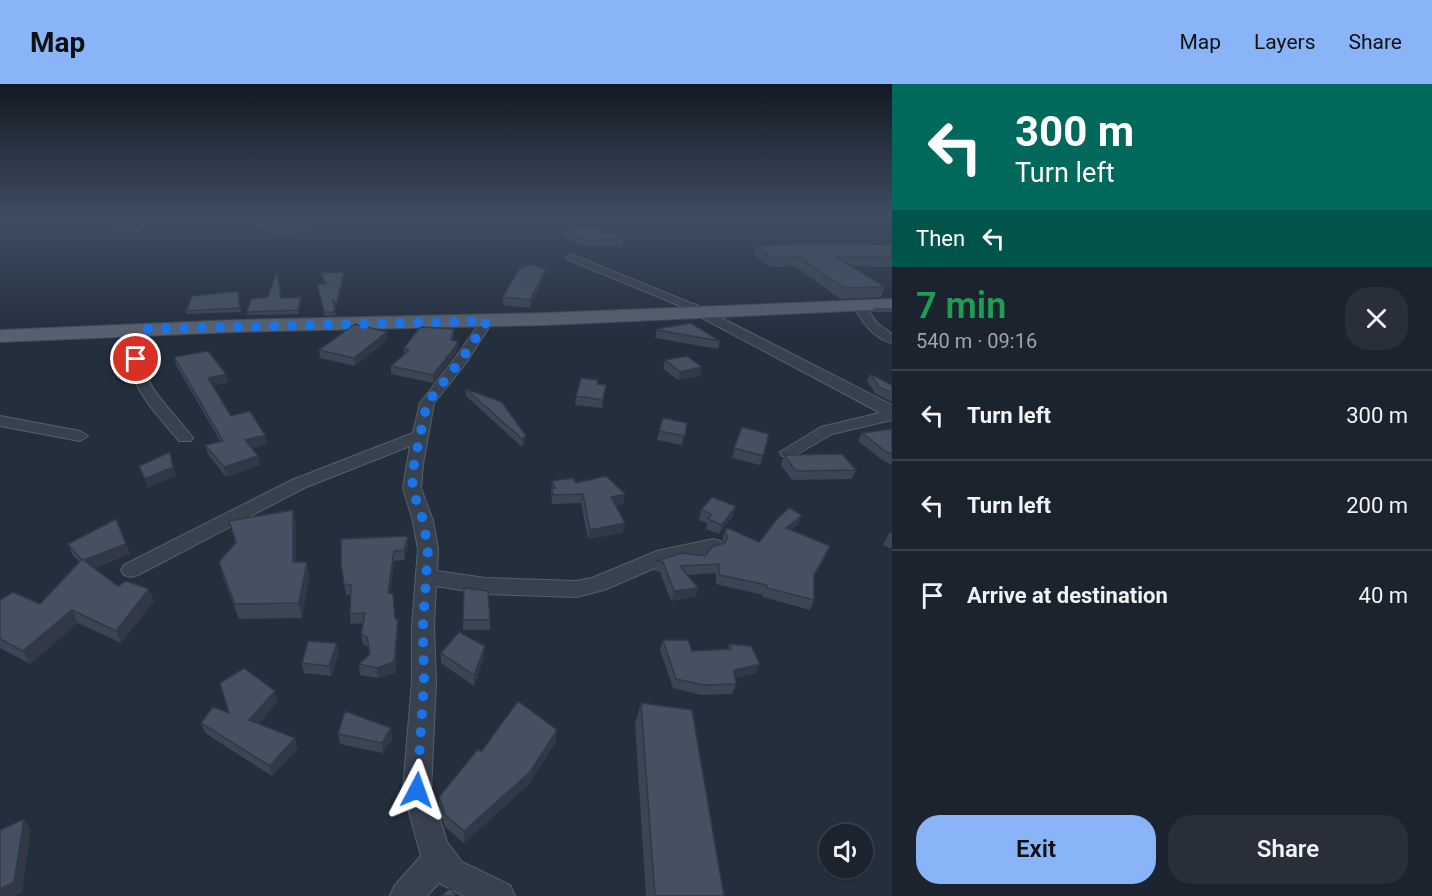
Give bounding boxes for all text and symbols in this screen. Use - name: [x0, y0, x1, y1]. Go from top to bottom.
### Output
- text: Map: [30, 26, 85, 59]
- text: Map: [1179, 30, 1221, 54]
- text: Layers: [1254, 30, 1315, 54]
- text: Share: [1348, 30, 1402, 54]
- text: 300 m: [1015, 107, 1134, 156]
- icon: left: [916, 108, 994, 186]
- text: Turn left: [1015, 157, 1115, 189]
- icon: left: [977, 222, 1010, 255]
- text: Then: [916, 226, 965, 251]
- text: 7 min: [916, 285, 1006, 327]
- button: close: [1345, 287, 1408, 350]
- text: 540 m · 09:16: [916, 329, 1037, 353]
- pin: [110, 333, 161, 384]
- icon: arrive: [119, 342, 152, 375]
- icon: left: [916, 399, 949, 432]
- text: Turn left: [967, 403, 1051, 428]
- text: 300 m: [1346, 403, 1408, 428]
- icon: left: [916, 489, 949, 522]
- text: Turn left: [967, 493, 1051, 518]
- text: 200 m: [1346, 493, 1408, 518]
- icon: arrive: [916, 579, 949, 612]
- text: Arrive at destination: [967, 583, 1168, 608]
- text: 40 m: [1359, 583, 1408, 608]
- position arrow: [385, 758, 449, 822]
- button: Exit: [916, 815, 1156, 884]
- button: Share: [1168, 815, 1408, 884]
- map controls: [819, 824, 873, 878]
- button: sound: [819, 824, 873, 878]

